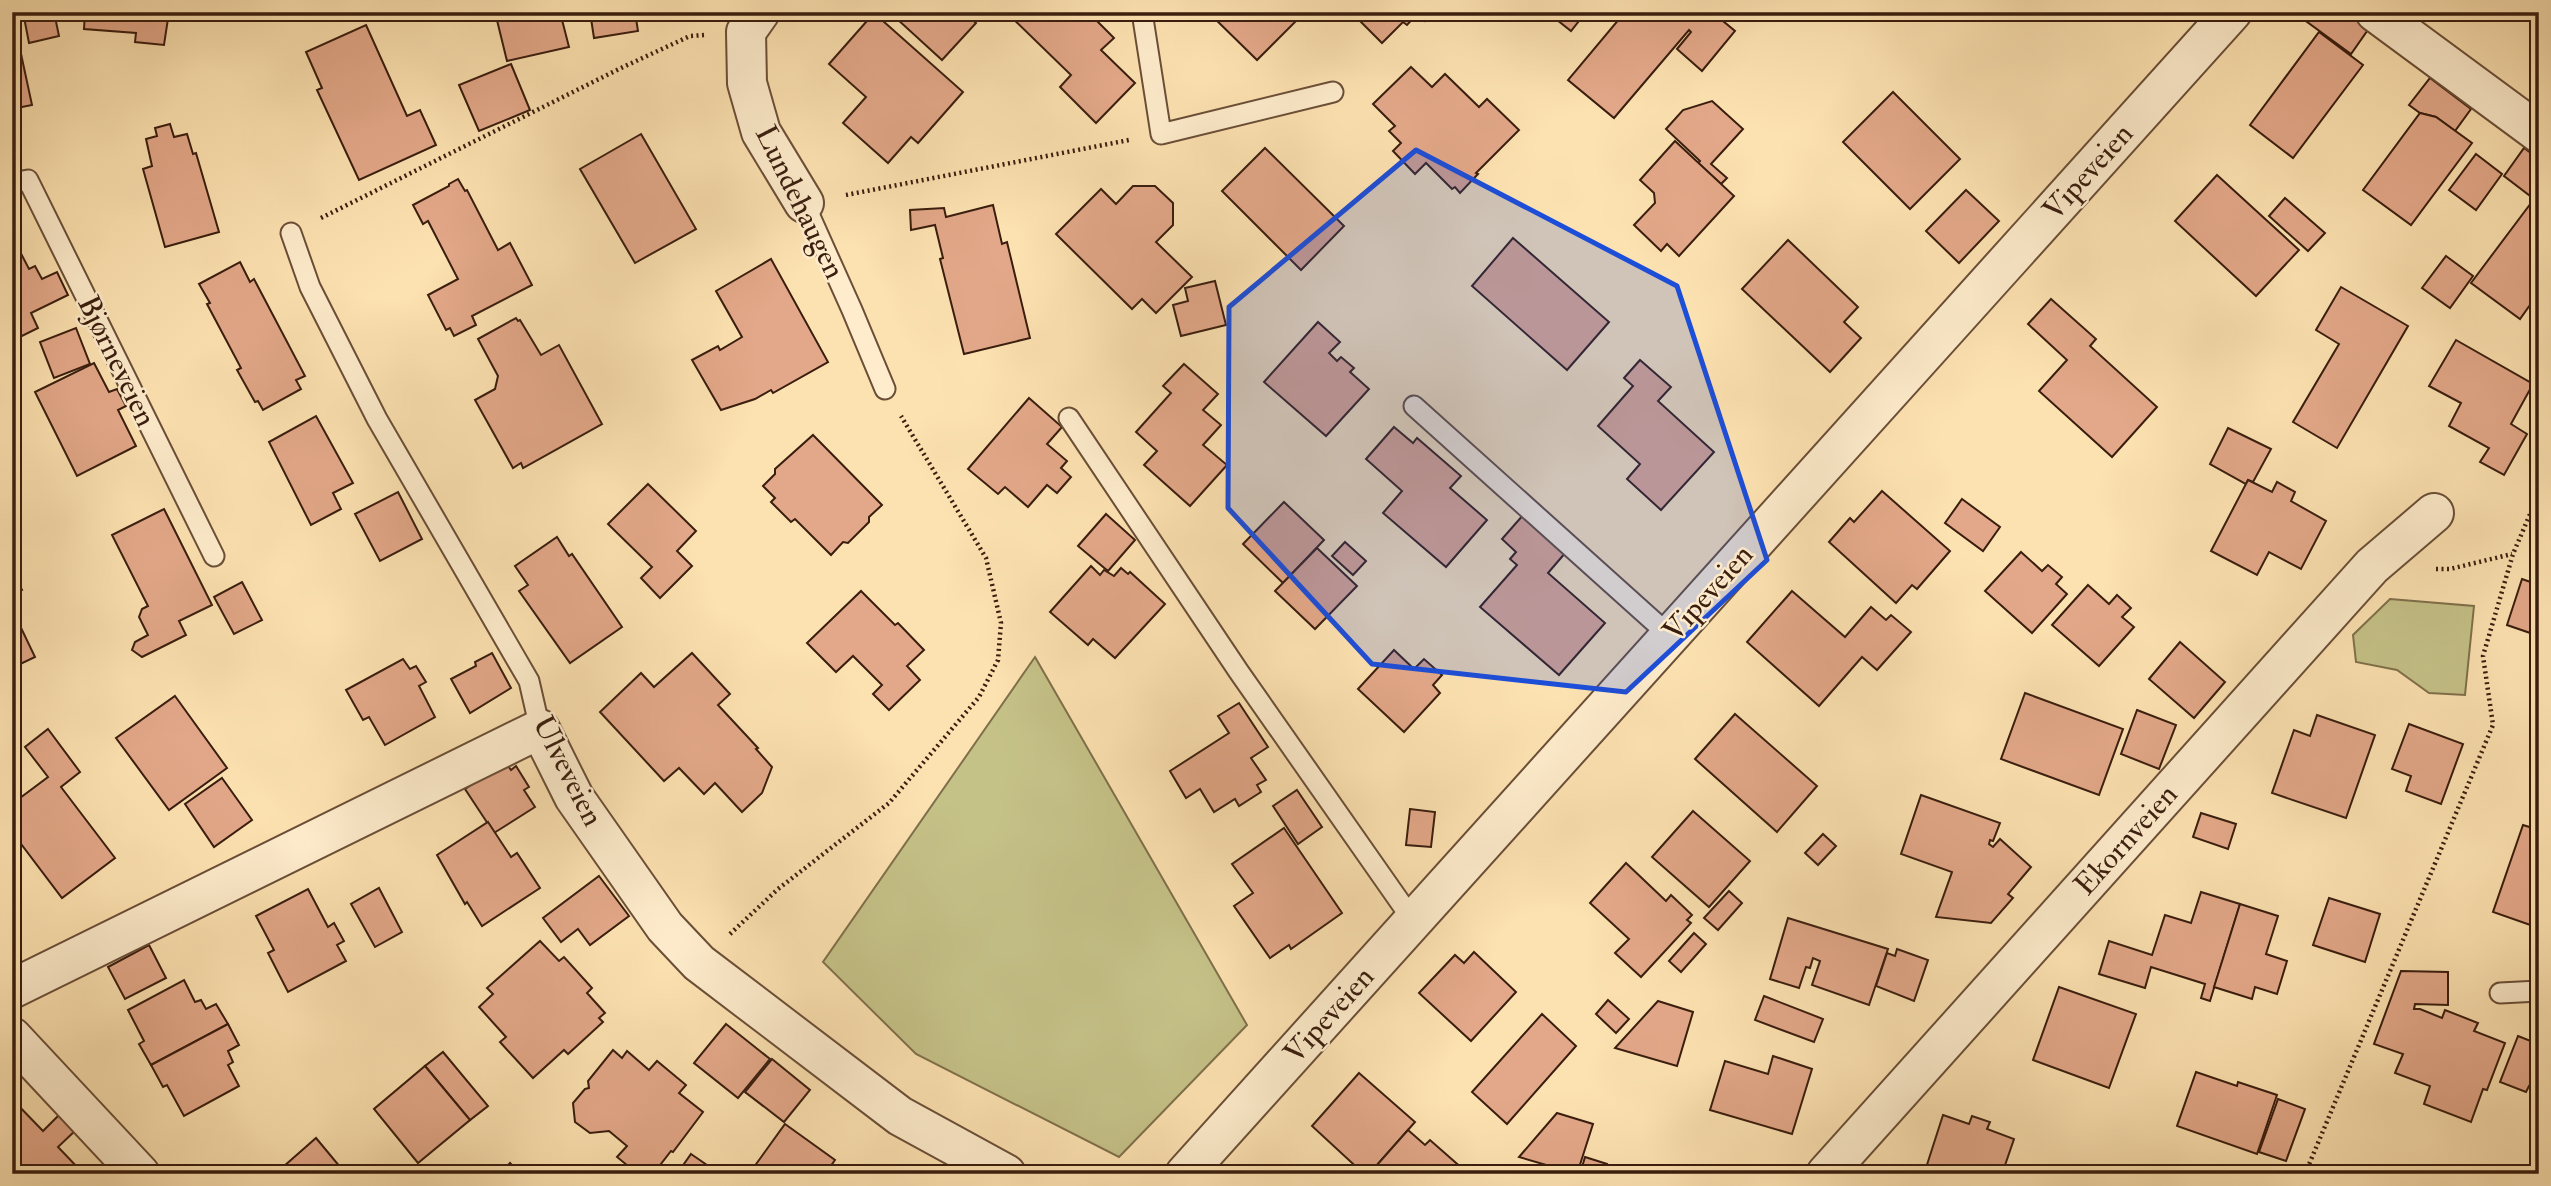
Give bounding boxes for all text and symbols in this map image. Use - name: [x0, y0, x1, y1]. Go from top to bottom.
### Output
- street label: Vipeveien: [2035, 116, 2141, 228]
- street label: Lundehaugen: [747, 119, 853, 285]
- street label: Bjørneveien: [69, 289, 165, 433]
- street label: Vipeveien: [1655, 537, 1761, 649]
- street label: Ulveveien: [525, 710, 611, 832]
- street label: Ekornveien: [2066, 777, 2186, 903]
- street label: Vipeveien: [1276, 959, 1382, 1071]

